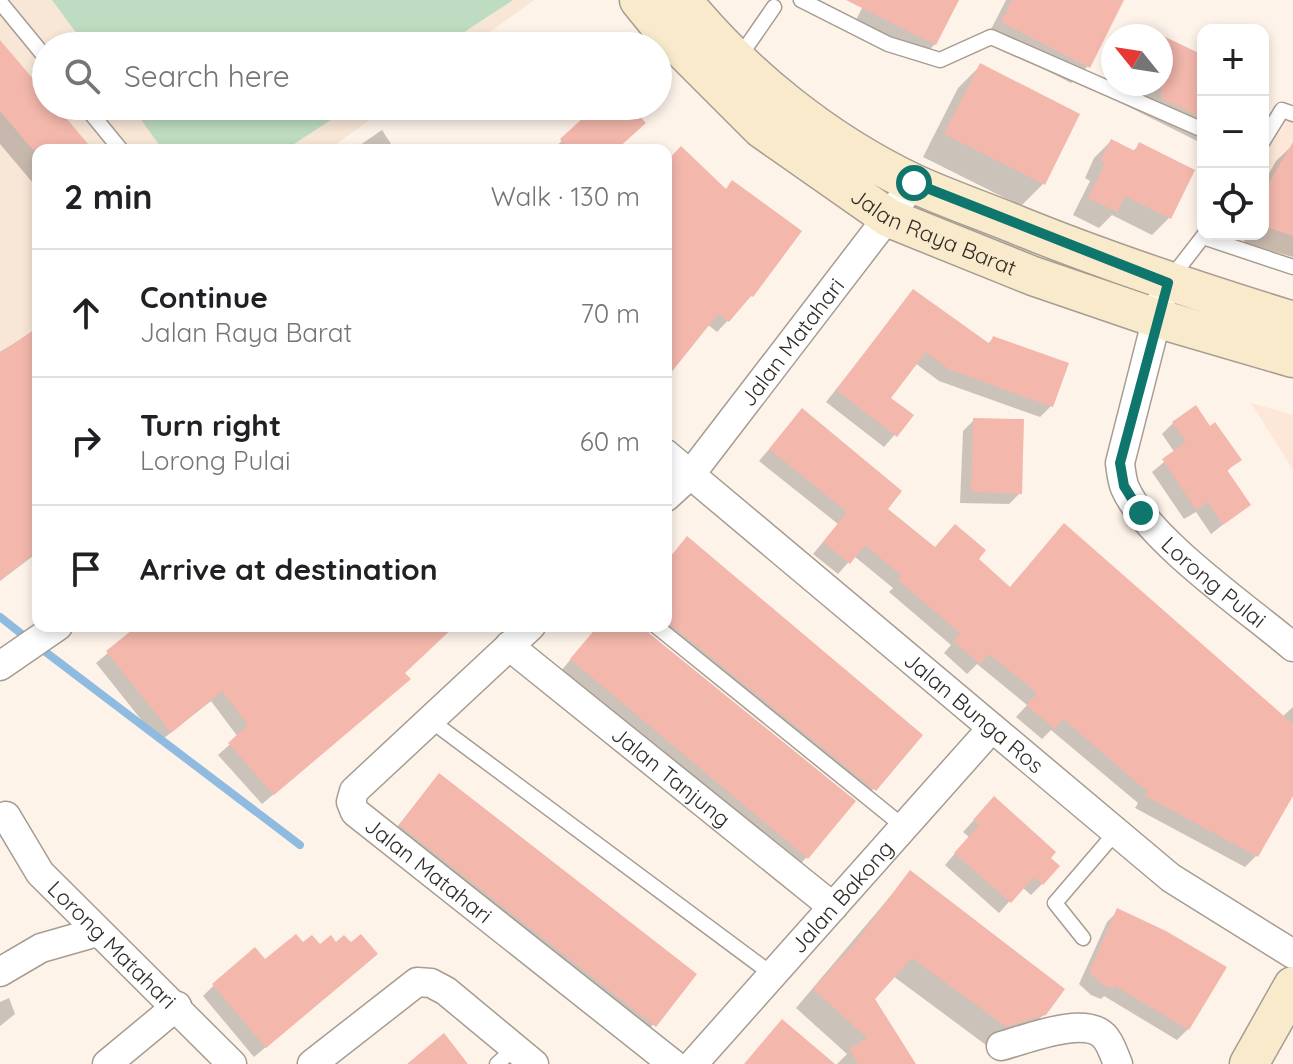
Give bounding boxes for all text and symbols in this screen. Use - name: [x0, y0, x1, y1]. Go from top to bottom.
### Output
- north arrow: [1101, 24, 1173, 96]
- map controls: [1197, 24, 1269, 240]
- button: +: [1197, 24, 1269, 96]
- search box: [32, 32, 672, 120]
- icon: search: [60, 54, 104, 98]
- text: Search here: [124, 57, 290, 95]
- button: −: [1197, 96, 1269, 168]
- route start: [896, 165, 932, 201]
- button: locate: [1197, 168, 1269, 240]
- text: 2 min: [64, 175, 153, 218]
- text: Walk · 130 m: [491, 180, 640, 213]
- street label: Jalan Raya Barat: [845, 182, 1021, 282]
- street label: Jalan Matahari: [734, 272, 850, 412]
- text: Continue: [140, 278, 268, 316]
- icon: ahead: [64, 291, 108, 335]
- text: 70 m: [580, 297, 640, 330]
- text: Jalan Raya Barat: [140, 316, 352, 349]
- text: Turn right: [140, 406, 281, 444]
- icon: right: [64, 419, 108, 463]
- text: 60 m: [580, 425, 640, 458]
- text: Lorong Pulai: [140, 444, 291, 477]
- route end: [1123, 495, 1159, 531]
- street label: Lorong Pulai: [1156, 530, 1272, 634]
- icon: arrive: [64, 547, 108, 591]
- text: Arrive at destination: [140, 550, 438, 588]
- street label: Jalan Bunga Ros: [898, 646, 1049, 779]
- street label: Jalan Tanjung: [606, 720, 736, 833]
- street label: Jalan Matahari: [359, 811, 498, 929]
- street label: Jalan Bakong: [784, 834, 899, 959]
- street label: Lorong Matahari: [42, 875, 182, 1015]

